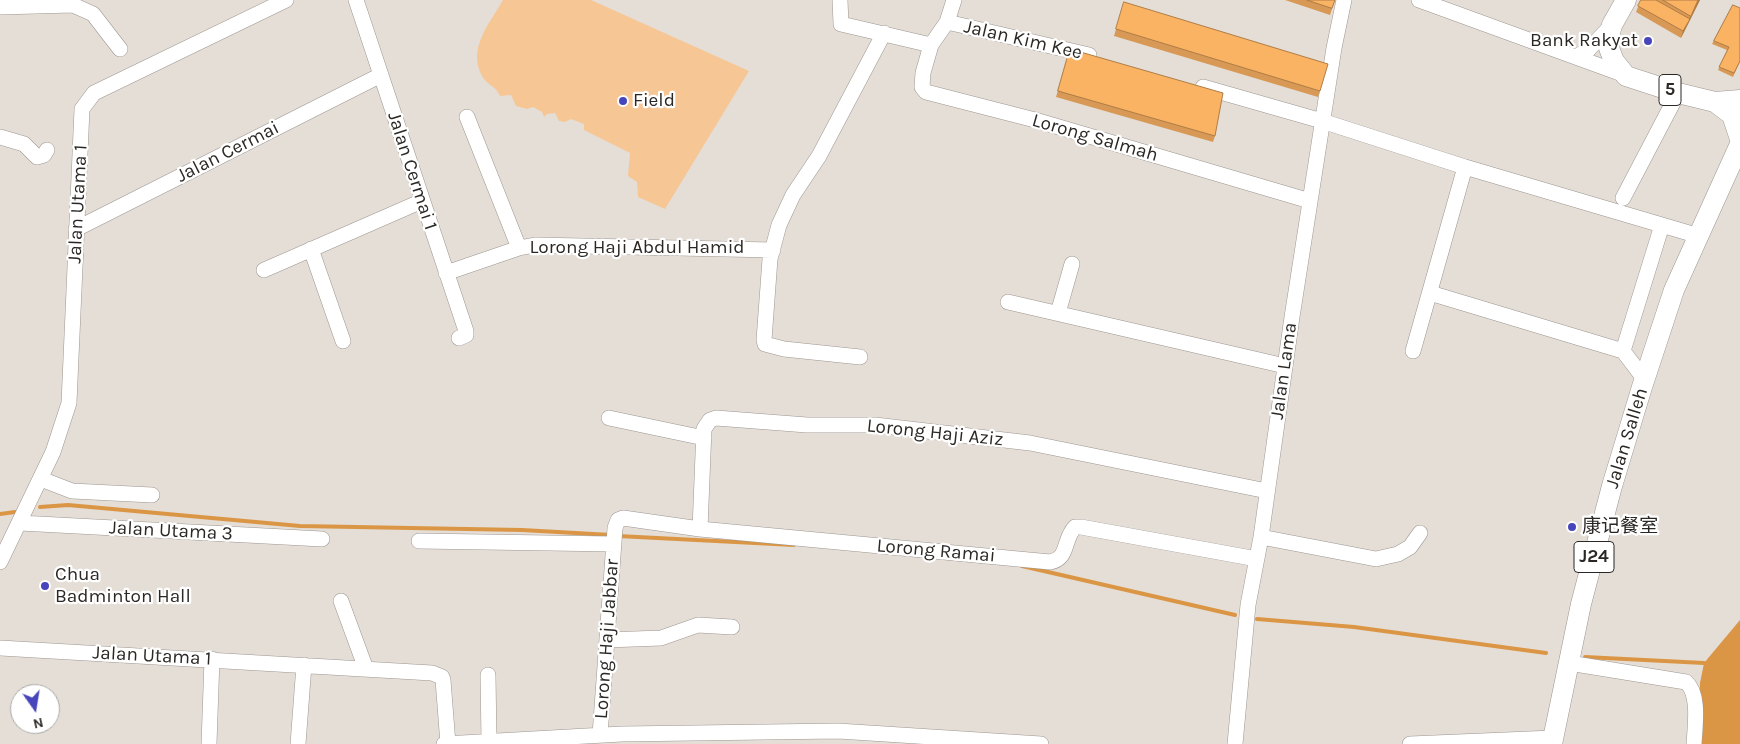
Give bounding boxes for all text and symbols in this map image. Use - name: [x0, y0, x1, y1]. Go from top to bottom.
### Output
- street label: Jalan Kim Kee: [962, 15, 1084, 65]
- place label: Bank Rakyat: [1530, 30, 1638, 52]
- marker: Bank Rakyat: [1642, 35, 1654, 47]
- road number: 5: [1659, 74, 1681, 106]
- place label: Field: [633, 90, 675, 112]
- marker: Field: [617, 95, 629, 107]
- street label: Jalan Cermai 1: [382, 109, 442, 233]
- street label: Lorong Salmah: [1029, 109, 1161, 167]
- street label: Jalan Cermai: [173, 116, 283, 188]
- street label: Jalan Utama 1: [64, 144, 92, 264]
- street label: Lorong Haji Abdul Hamid: [529, 237, 745, 259]
- street label: Jalan Lama: [1266, 321, 1302, 421]
- street label: Jalan Salleh: [1601, 385, 1653, 491]
- street label: Lorong Haji Aziz: [866, 414, 1004, 452]
- street label: Jalan Utama 3: [109, 516, 233, 546]
- place label: 康记餐室: [1582, 516, 1658, 538]
- marker: 康记餐室: [1566, 521, 1578, 533]
- street label: Lorong Ramai: [876, 534, 996, 568]
- road number: J24: [1574, 542, 1614, 572]
- street label: Lorong Haji Jabbar: [590, 558, 624, 720]
- place label: Chua Badminton Hall: [55, 564, 191, 608]
- marker: Chua Badminton Hall: [39, 580, 51, 592]
- street label: Jalan Utama 1: [92, 642, 212, 670]
- north arrow: [10, 684, 60, 734]
- text: N: [31, 714, 45, 733]

